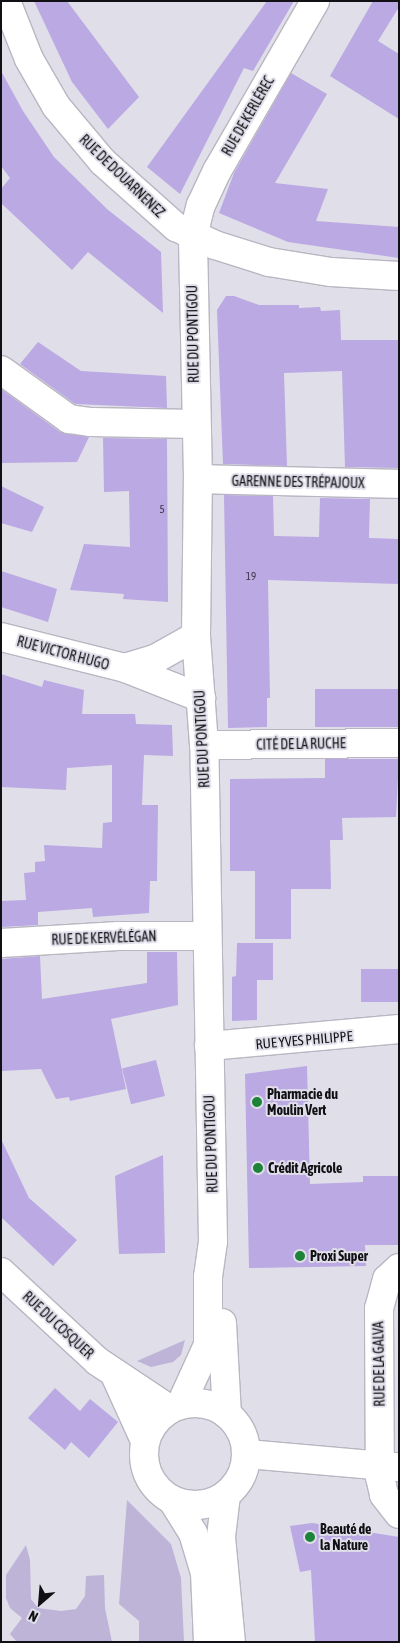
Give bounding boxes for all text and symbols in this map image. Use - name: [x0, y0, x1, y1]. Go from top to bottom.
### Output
- street label: RUE DE KERLÉREC: [218, 73, 278, 159]
- street label: RUE DE DOUARNENEZ: [76, 131, 168, 221]
- street label: RUE DU PONTIGOU: [184, 285, 202, 383]
- street label: GARENNE DES TRÉPAJOUX: [231, 472, 365, 492]
- house number: 5: [159, 502, 165, 516]
- house number: 19: [246, 569, 256, 583]
- street label: RUE VICTOR HUGO: [15, 633, 111, 673]
- street label: RUE DU PONTIGOU: [191, 690, 213, 788]
- street label: CITÉ DE LA RUCHE: [256, 735, 346, 753]
- street label: RUE DE KERVÉLÉGAN: [51, 928, 157, 948]
- street label: RUE YVES PHILIPPE: [255, 1027, 353, 1053]
- place label: Pharmacie du Moulin Vert: [267, 1086, 338, 1118]
- street label: RUE DU PONTIGOU: [201, 1095, 221, 1193]
- marker: Pharmacie du Moulin Vert: [251, 1096, 263, 1108]
- place label: Crédit Agricole: [268, 1160, 342, 1176]
- marker: Crédit Agricole: [252, 1162, 264, 1174]
- place label: Proxi Super: [310, 1248, 368, 1264]
- marker: Proxi Super: [294, 1250, 306, 1262]
- street label: RUE DU COSQUER: [19, 1288, 97, 1362]
- street label: RUE DE LA GALVA: [370, 1321, 388, 1407]
- place label: Beauté de la Nature: [320, 1521, 371, 1554]
- marker: Beauté de la Nature: [304, 1531, 316, 1543]
- north arrow: [15, 1578, 65, 1628]
- text: N: [26, 1607, 41, 1625]

